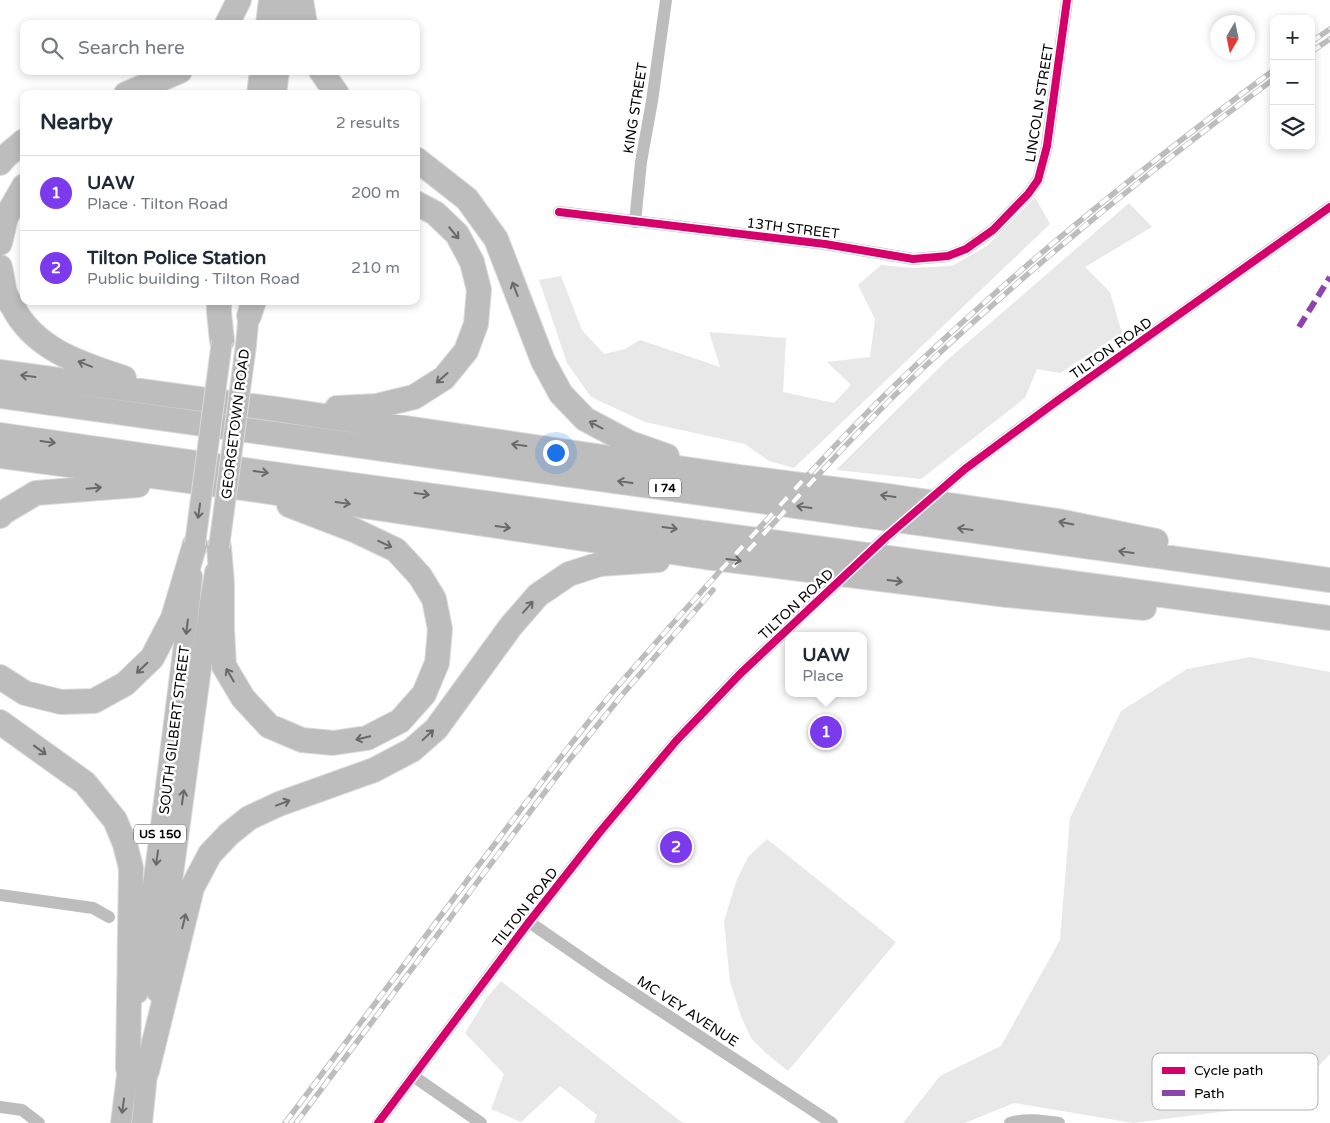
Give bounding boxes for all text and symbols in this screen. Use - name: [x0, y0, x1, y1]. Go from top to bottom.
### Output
- north arrow: [1210, 15, 1255, 60]
- map controls: [1270, 15, 1315, 150]
- button: +: [1270, 15, 1315, 60]
- search box: [20, 20, 420, 75]
- icon: search: [38, 34, 66, 62]
- text: Search here: [78, 37, 185, 59]
- street label: LINCOLN STREET: [1022, 42, 1057, 164]
- button: −: [1270, 60, 1315, 105]
- street label: KING STREET: [620, 61, 651, 155]
- button: layers: [1270, 105, 1315, 150]
- text: Nearby: [40, 110, 113, 135]
- text: 2 results: [336, 113, 400, 133]
- text: UAW: [87, 172, 134, 194]
- text: 1: [51, 183, 61, 203]
- text: 200 m: [351, 183, 400, 203]
- text: Place · Tilton Road: [87, 194, 228, 214]
- street label: 13TH STREET: [746, 214, 841, 243]
- one-way arrow: [449, 226, 460, 239]
- text: Tilton Police Station: [87, 247, 266, 269]
- text: 2: [51, 258, 61, 278]
- text: 210 m: [351, 258, 400, 278]
- text: Public building · Tilton Road: [87, 269, 300, 289]
- one-way arrow: [509, 282, 519, 297]
- street label: TILTON ROAD: [1067, 314, 1156, 383]
- street label: GEORGETOWN ROAD: [218, 348, 253, 500]
- one-way arrow: [78, 359, 93, 369]
- one-way arrow: [21, 371, 37, 381]
- one-way arrow: [436, 372, 449, 383]
- one-way arrow: [589, 420, 604, 430]
- one-way arrow: [40, 437, 56, 447]
- one-way arrow: [511, 440, 527, 450]
- your location: [543, 440, 569, 466]
- one-way arrow: [253, 468, 269, 478]
- one-way arrow: [618, 477, 634, 487]
- road number: I 74: [649, 478, 681, 498]
- one-way arrow: [86, 484, 102, 493]
- one-way arrow: [414, 489, 430, 499]
- one-way arrow: [880, 491, 896, 501]
- one-way arrow: [334, 498, 350, 508]
- one-way arrow: [194, 502, 204, 518]
- one-way arrow: [796, 502, 812, 512]
- one-way arrow: [1058, 517, 1074, 527]
- one-way arrow: [495, 522, 511, 532]
- one-way arrow: [661, 523, 677, 533]
- one-way arrow: [957, 524, 973, 534]
- one-way arrow: [378, 540, 393, 550]
- one-way arrow: [1118, 546, 1134, 556]
- one-way arrow: [725, 555, 741, 565]
- street label: TILTON ROAD: [755, 565, 837, 643]
- one-way arrow: [886, 576, 902, 586]
- one-way arrow: [522, 600, 533, 613]
- one-way arrow: [182, 619, 192, 635]
- popup: [785, 632, 867, 697]
- street label: SOUTH GILBERT STREET: [156, 644, 193, 815]
- text: UAW: [802, 644, 850, 666]
- one-way arrow: [136, 662, 148, 674]
- text: Place: [802, 666, 843, 686]
- one-way arrow: [224, 668, 234, 683]
- pin: 1: [810, 713, 842, 751]
- one-way arrow: [422, 729, 435, 741]
- one-way arrow: [355, 734, 371, 743]
- one-way arrow: [33, 745, 47, 755]
- one-way arrow: [178, 789, 188, 805]
- one-way arrow: [275, 798, 290, 807]
- road number: US 150: [134, 824, 186, 844]
- pin: 2: [660, 828, 692, 866]
- one-way arrow: [152, 850, 162, 866]
- street label: TILTON ROAD: [489, 864, 562, 950]
- one-way arrow: [179, 914, 189, 930]
- street label: MC VEY AVENUE: [634, 972, 742, 1051]
- legend: [1152, 1053, 1318, 1110]
- text: Cycle path: [1194, 1062, 1263, 1079]
- text: Path: [1194, 1085, 1225, 1102]
- one-way arrow: [118, 1097, 128, 1113]

